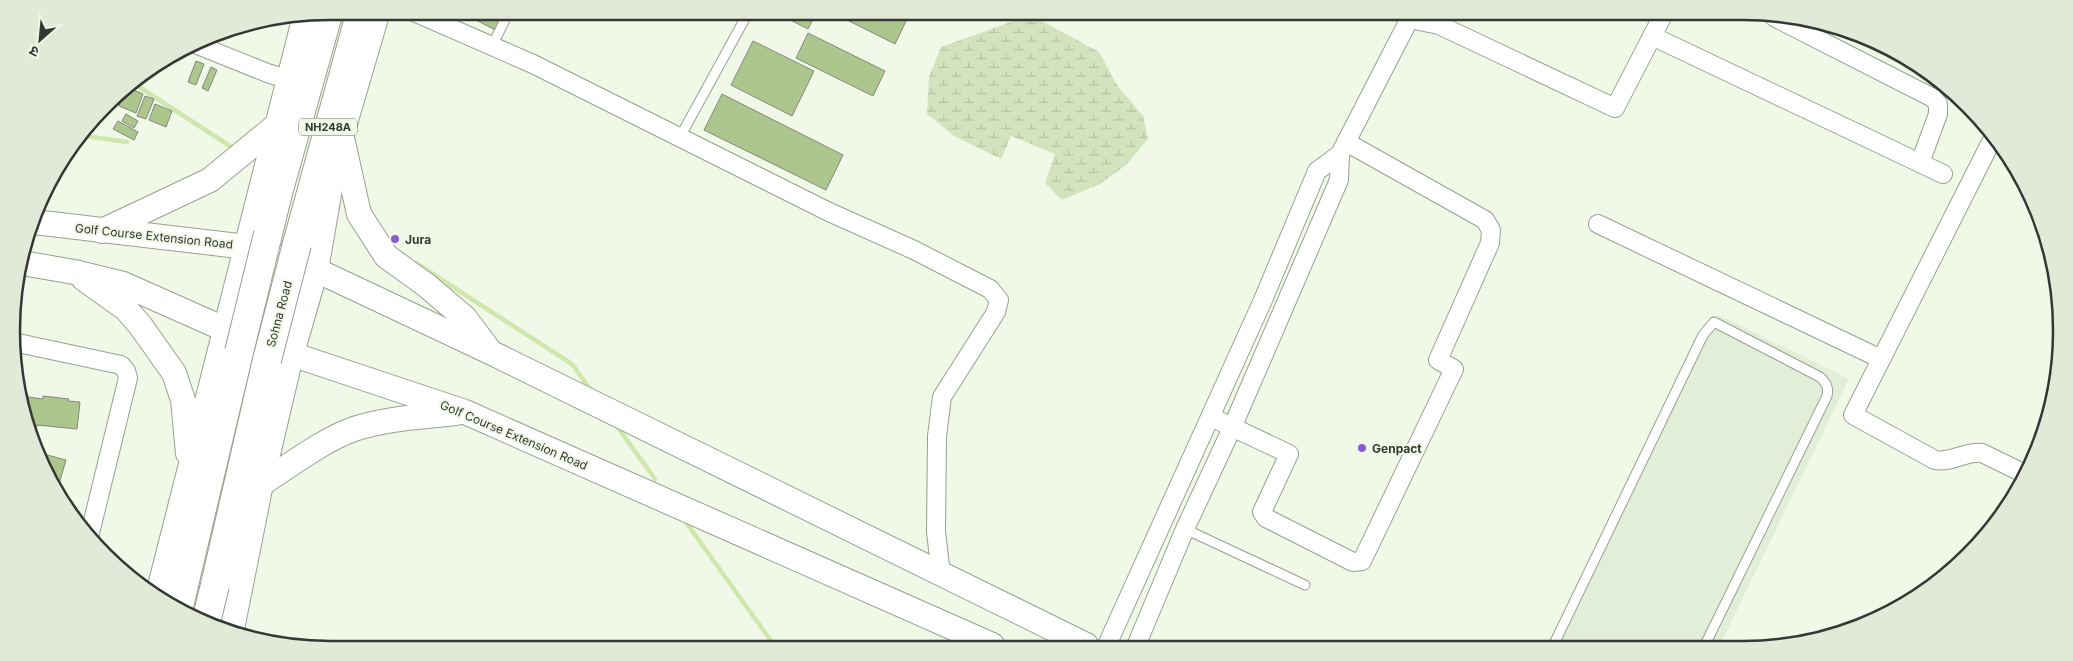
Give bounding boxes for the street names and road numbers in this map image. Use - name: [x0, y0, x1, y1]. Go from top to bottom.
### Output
- road number: NH248A: [299, 118, 357, 136]
- street label: Golf Course Extension Road: [74, 220, 234, 252]
- street label: Sohna Road: [263, 279, 295, 349]
- street label: Golf Course Extension Road: [438, 397, 590, 473]

